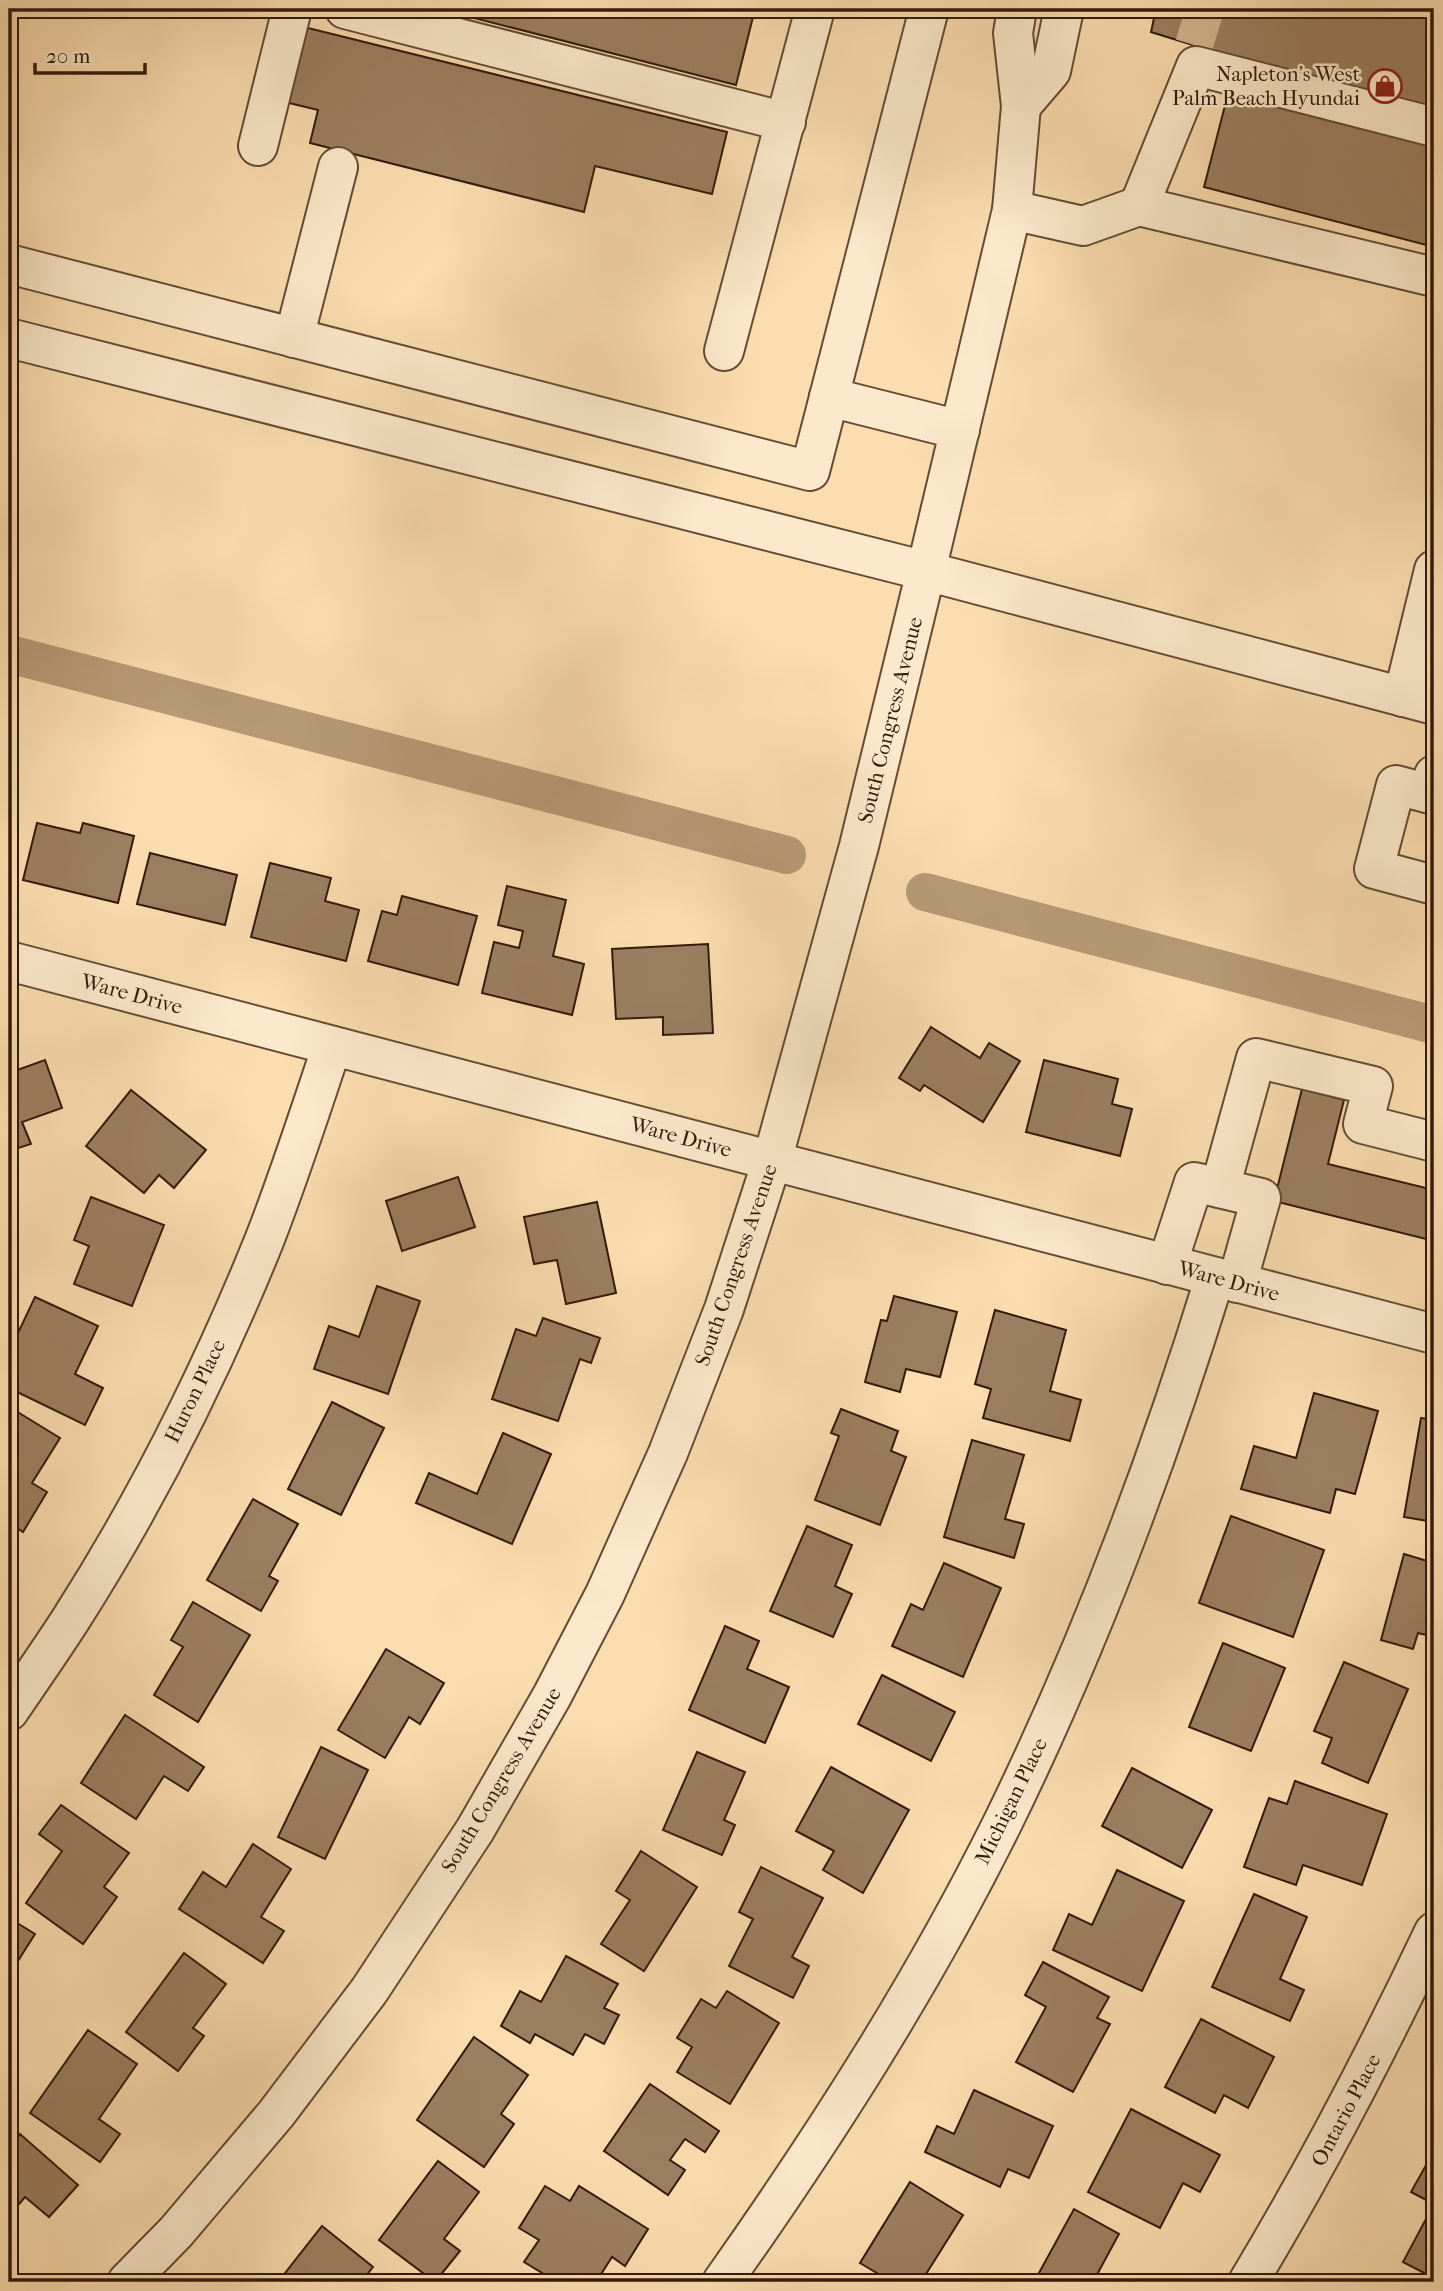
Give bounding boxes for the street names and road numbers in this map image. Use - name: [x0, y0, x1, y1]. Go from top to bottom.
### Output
- street label: South Congress Avenue: [853, 614, 927, 826]
- street label: Ware Drive: [78, 969, 185, 1019]
- street label: Ware Drive: [627, 1112, 734, 1162]
- street label: South Congress Avenue: [690, 1161, 782, 1369]
- street label: Ware Drive: [1175, 1256, 1282, 1306]
- street label: Huron Place: [160, 1335, 230, 1447]
- street label: South Congress Avenue: [436, 1683, 566, 1877]
- street label: Michigan Place: [970, 1734, 1052, 1868]
- street label: Ontario Place: [1306, 2050, 1386, 2170]

